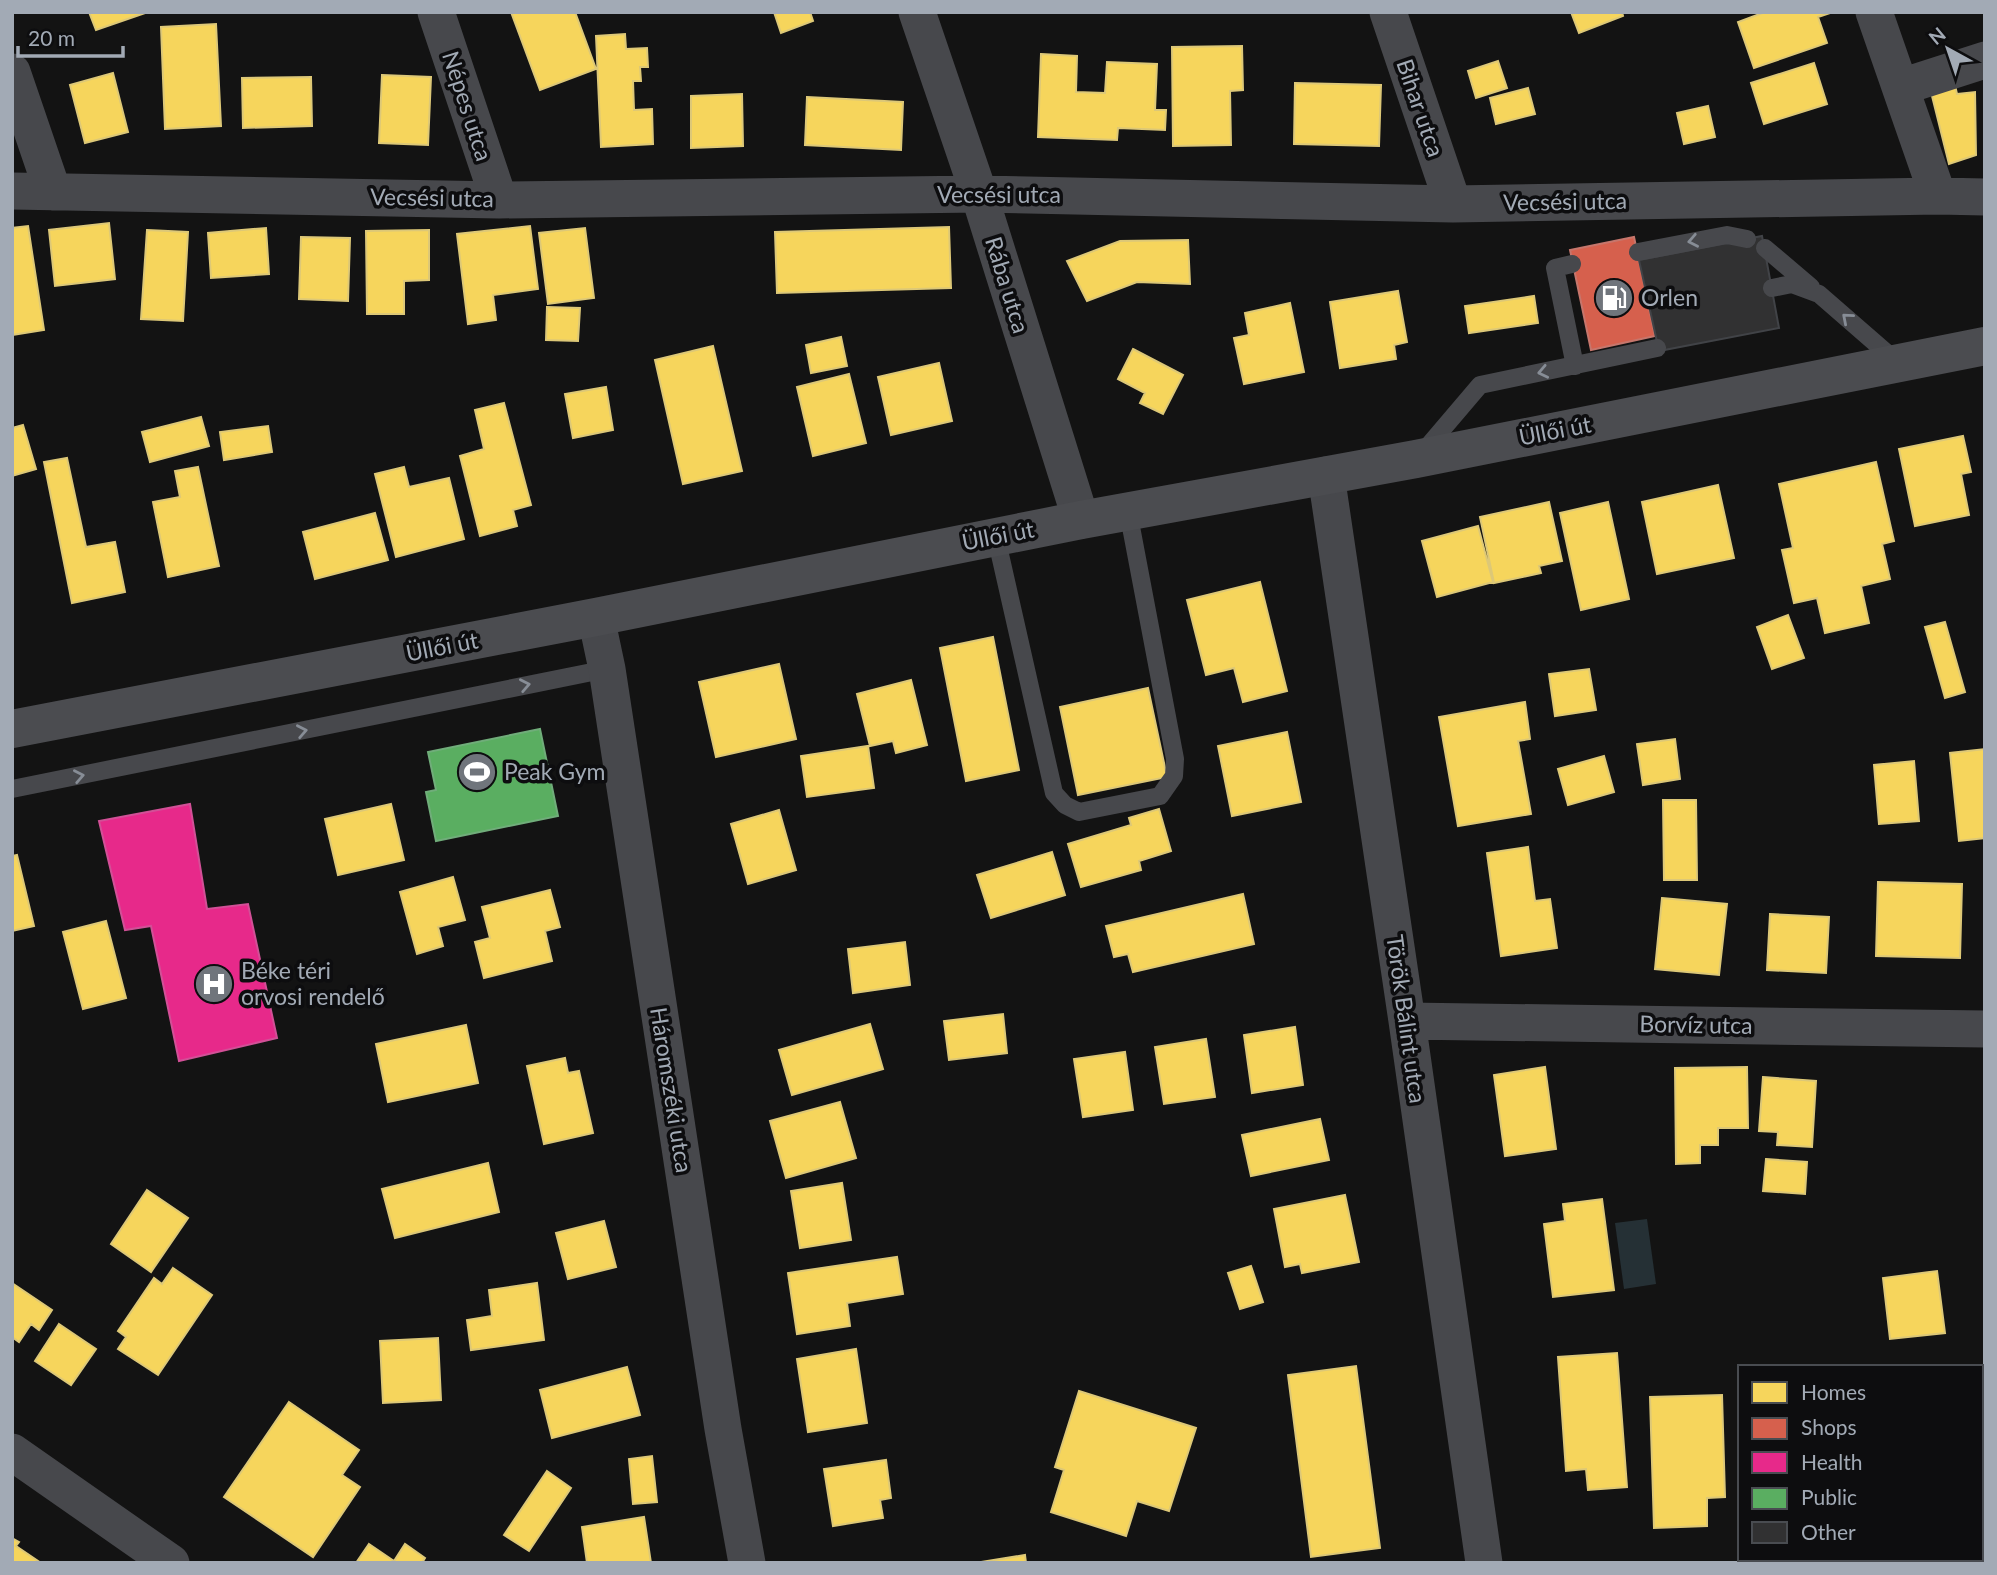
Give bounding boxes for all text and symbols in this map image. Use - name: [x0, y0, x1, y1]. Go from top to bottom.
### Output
- scale bar: [18, 14, 122, 58]
- north arrow: [1913, 14, 1983, 84]
- text: N: [1924, 22, 1950, 49]
- text: 20 m: [28, 25, 75, 50]
- street label: Népes utca: [437, 47, 499, 164]
- street label: Bihar utca: [1391, 55, 1451, 160]
- street label: Vecsési utca: [937, 180, 1061, 208]
- street label: Vecsési utca: [370, 182, 494, 212]
- street label: Vecsési utca: [1503, 186, 1627, 216]
- street label: Rába utca: [980, 233, 1036, 336]
- one-way arrow: [1687, 233, 1699, 248]
- fuel station icon: Orlen: [1593, 277, 1635, 319]
- place label: Orlen: [1641, 283, 1698, 311]
- one-way arrow: [1843, 314, 1856, 326]
- one-way arrow: [1537, 364, 1549, 379]
- street label: Üllői út: [1516, 409, 1594, 451]
- street label: Üllői út: [959, 514, 1037, 556]
- street label: Üllői út: [403, 625, 481, 667]
- one-way arrow: [519, 679, 531, 694]
- one-way arrow: [296, 724, 308, 739]
- sports icon: Peak Gym: [456, 751, 498, 793]
- place label: Peak Gym: [504, 757, 606, 785]
- one-way arrow: [73, 769, 85, 784]
- street label: Török Bálint utca: [1381, 933, 1433, 1105]
- place label: Béke téri orvosi rendelő: [241, 956, 385, 1010]
- hospital icon: Béke téri orvosi rendelő: [193, 963, 235, 1005]
- street label: Háromszéki utca: [645, 1005, 699, 1175]
- street label: Borvíz utca: [1639, 1009, 1753, 1039]
- legend: [1738, 1365, 1983, 1561]
- text: Homes: [1801, 1379, 1866, 1404]
- text: Shops: [1801, 1414, 1857, 1439]
- text: Health: [1801, 1449, 1862, 1474]
- text: Public: [1801, 1484, 1857, 1509]
- text: Other: [1801, 1519, 1856, 1544]

